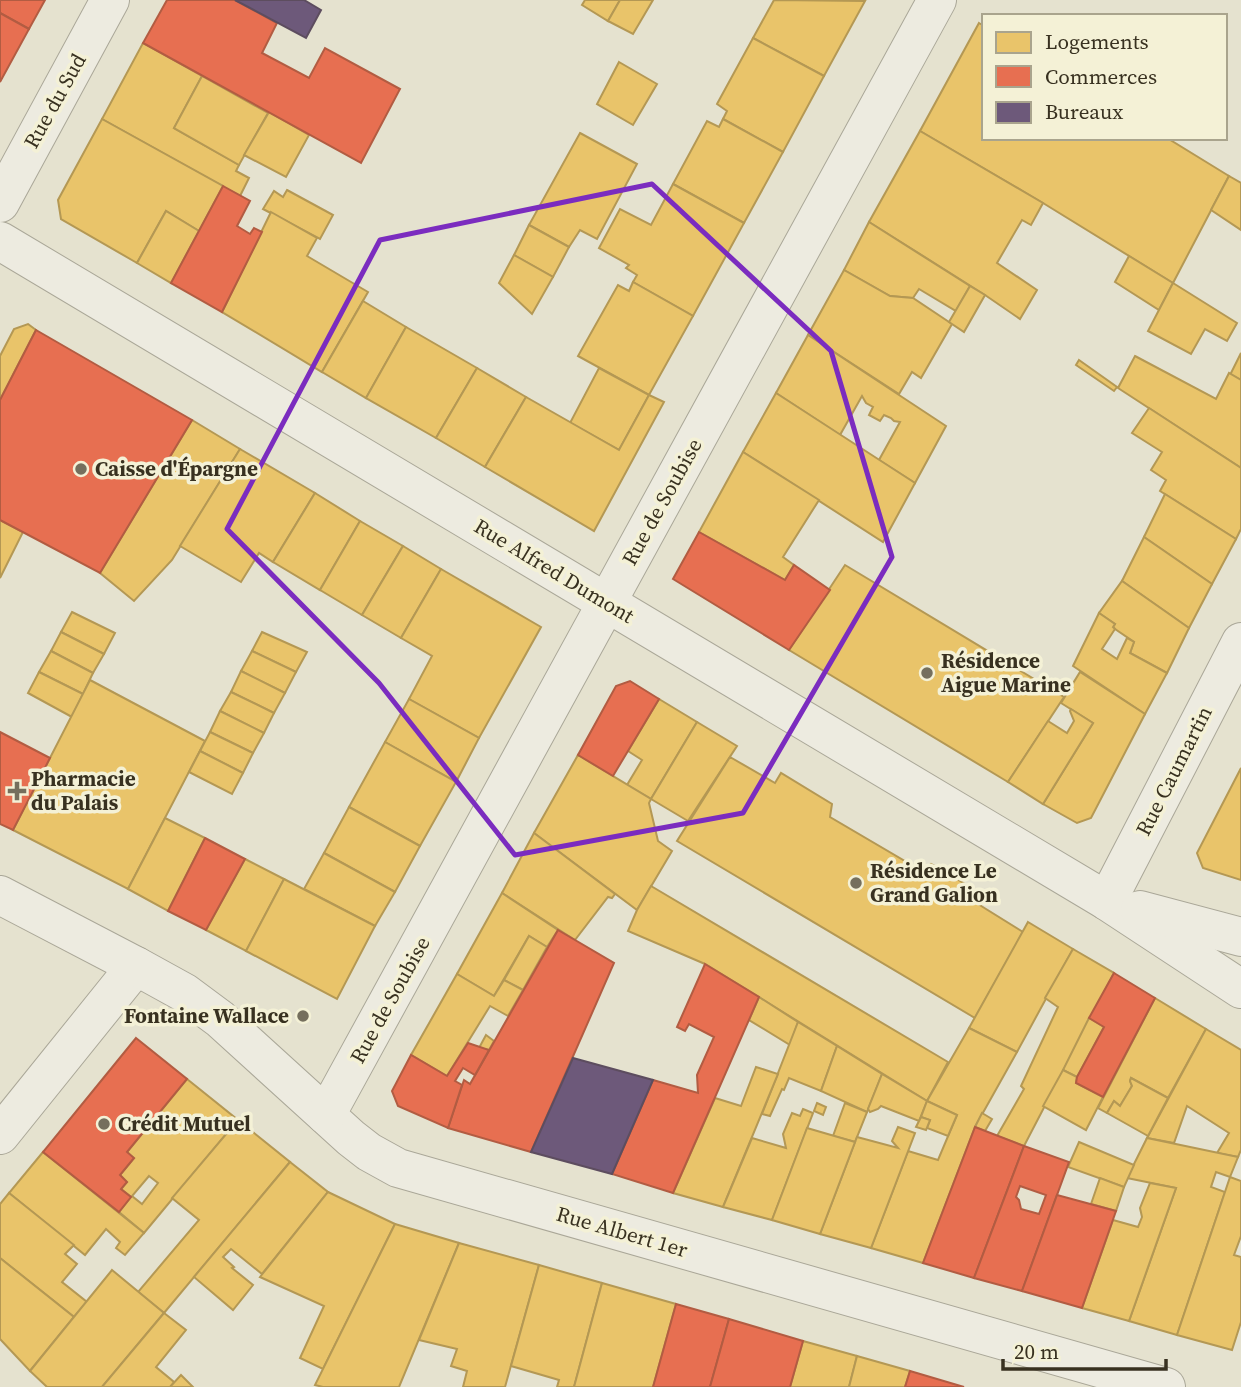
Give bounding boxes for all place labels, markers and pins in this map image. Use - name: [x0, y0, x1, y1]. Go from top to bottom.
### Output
- place label: Caisse d'Épargne: [95, 454, 258, 483]
- marker: Caisse d'Épargne: [73, 461, 89, 477]
- place label: Résidence Aigue Marine: [941, 646, 1071, 699]
- marker: Résidence Aigue Marine: [919, 665, 935, 681]
- place label: Pharmacie du Palais: [31, 764, 136, 817]
- marker: Pharmacie du Palais: [9, 783, 25, 799]
- place label: Résidence Le Grand Galion: [870, 856, 998, 909]
- marker: Résidence Le Grand Galion: [848, 875, 864, 891]
- place label: Fontaine Wallace: [124, 1001, 289, 1030]
- marker: Fontaine Wallace: [295, 1008, 311, 1024]
- place label: Crédit Mutuel: [118, 1109, 251, 1138]
- marker: Crédit Mutuel: [96, 1116, 112, 1132]

